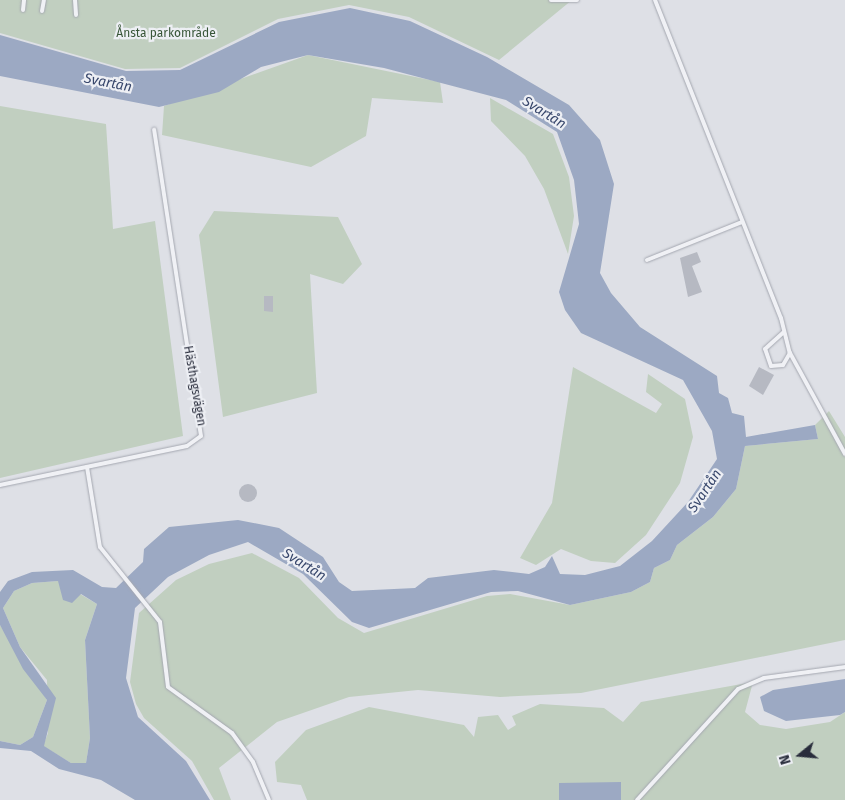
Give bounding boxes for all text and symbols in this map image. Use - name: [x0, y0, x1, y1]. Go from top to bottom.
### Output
- park label: Ånsta parkområde: [116, 27, 216, 41]
- water label: Svartån: [83, 70, 133, 96]
- water label: Svartån: [519, 93, 569, 133]
- street label: Hästhagsvägen: [180, 345, 208, 427]
- water label: Svartån: [685, 466, 725, 516]
- water label: Svartån: [279, 545, 329, 585]
- north arrow: [775, 730, 825, 780]
- text: N: [776, 753, 795, 766]

